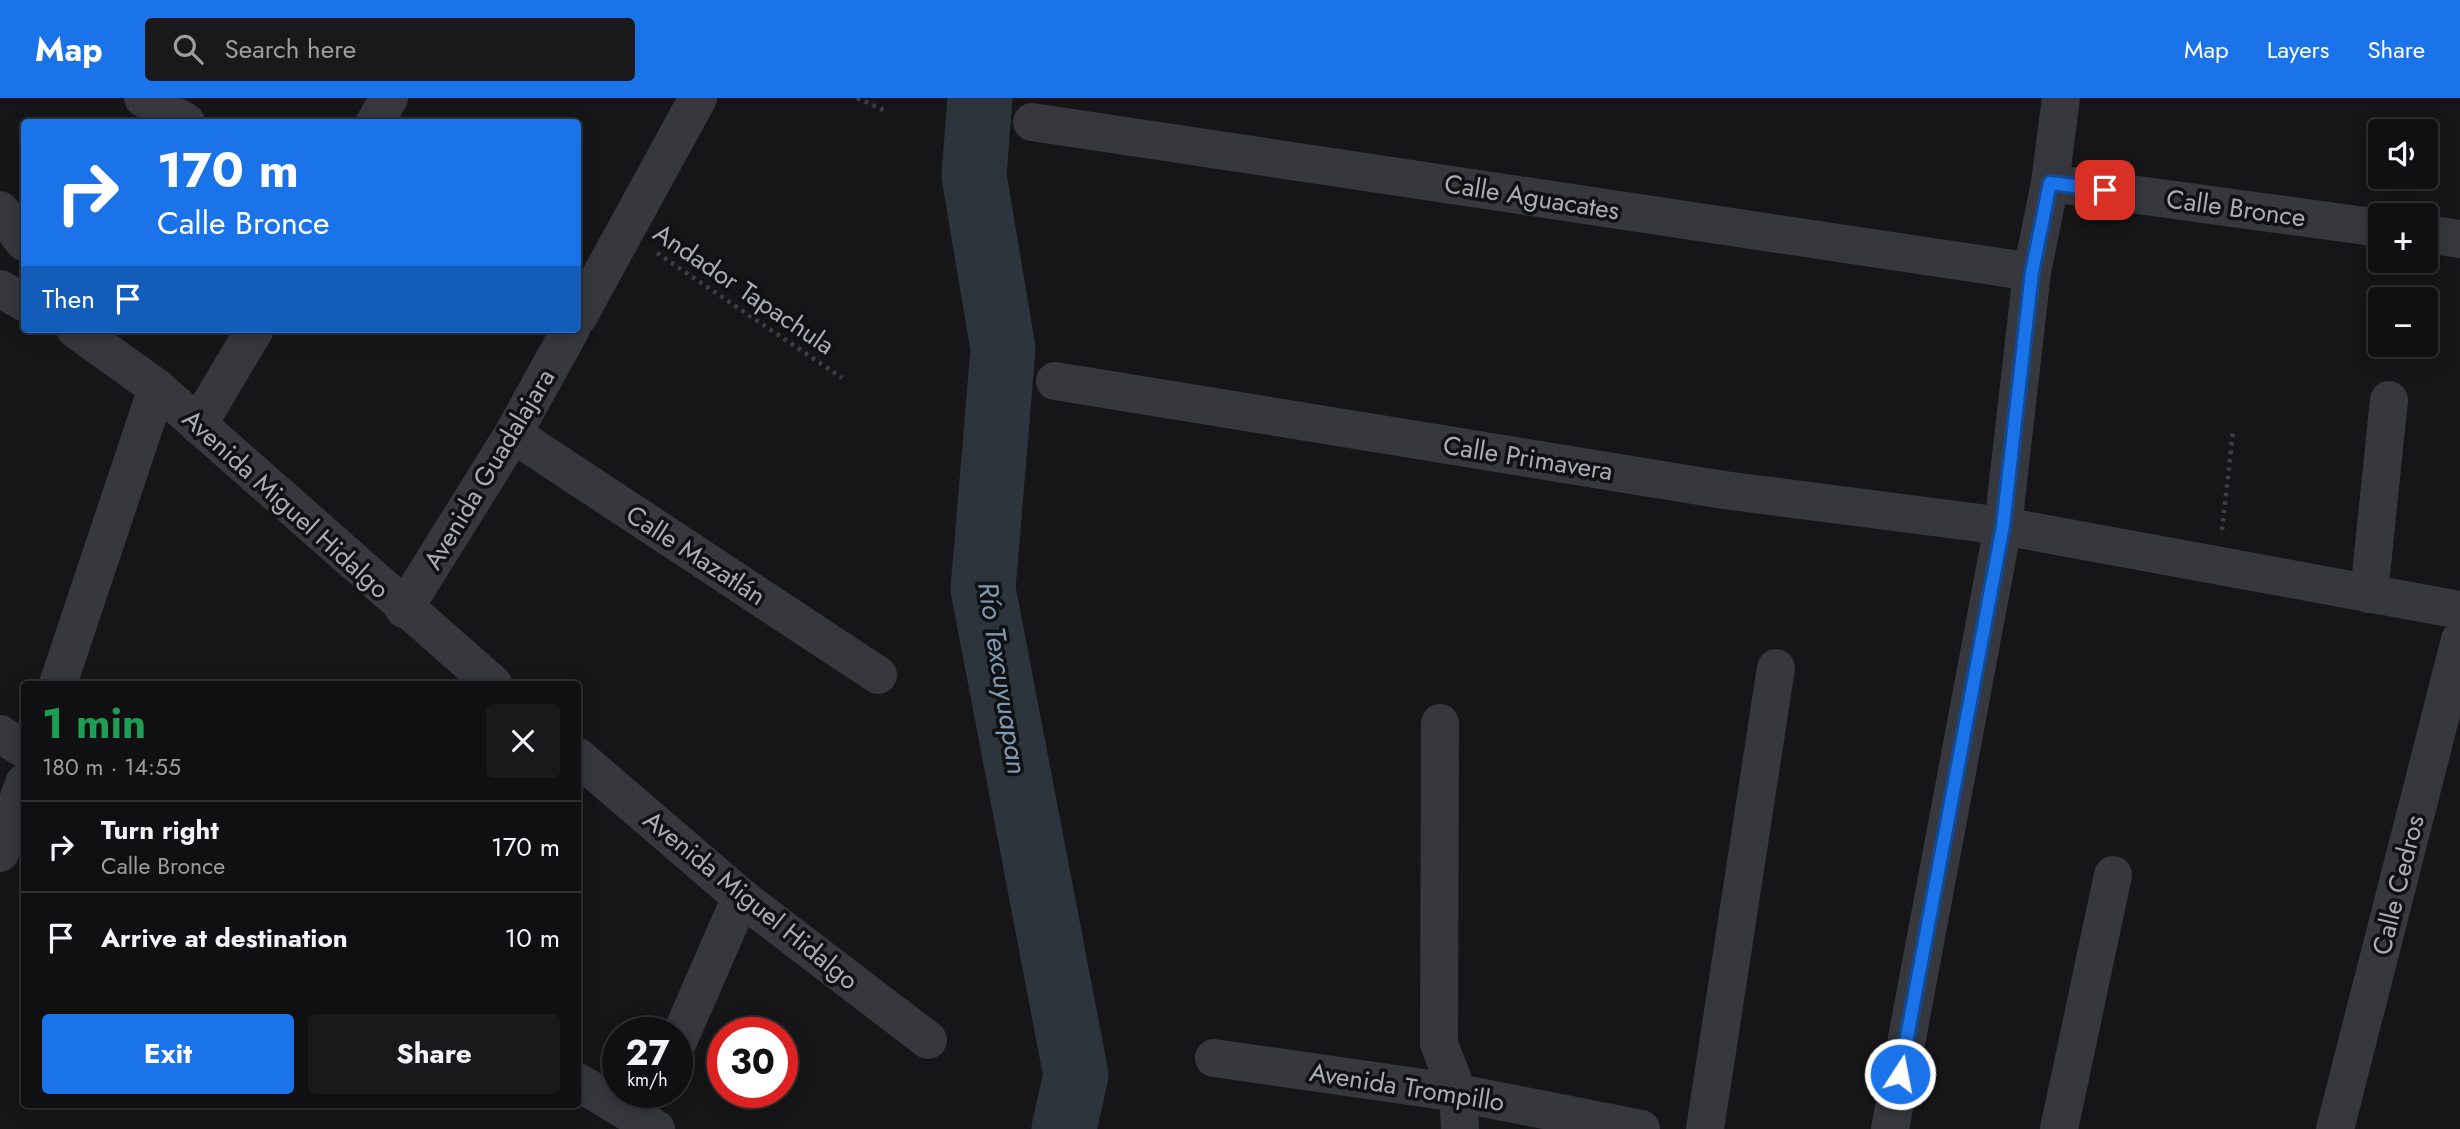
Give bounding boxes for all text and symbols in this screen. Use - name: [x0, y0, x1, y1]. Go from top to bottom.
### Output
- search box: [145, 18, 635, 81]
- text: Map: [35, 26, 103, 73]
- icon: search: [169, 30, 207, 68]
- text: Search here: [225, 30, 356, 68]
- text: Map: [2184, 32, 2229, 67]
- text: Layers: [2267, 32, 2329, 67]
- text: Share: [2367, 32, 2425, 67]
- map controls: [2368, 119, 2438, 357]
- button: sound: [2368, 119, 2438, 189]
- text: 170 m: [157, 135, 299, 205]
- icon: right: [42, 147, 133, 238]
- pin: [2075, 160, 2135, 220]
- street label: Calle Aguacates: [1442, 164, 1622, 230]
- icon: arrive: [2086, 171, 2124, 209]
- street label: Calle Bronce: [2164, 179, 2308, 237]
- text: Calle Bronce: [157, 200, 330, 246]
- button: +: [2368, 203, 2438, 273]
- street label: Andador Tapachula: [646, 214, 842, 364]
- text: Then: [42, 280, 95, 318]
- icon: arrive: [109, 280, 147, 318]
- button: −: [2368, 287, 2438, 357]
- street label: Avenida Guadalajara: [414, 361, 564, 577]
- street label: Avenida Miguel Hidalgo: [174, 401, 398, 607]
- street label: Calle Primavera: [1440, 426, 1616, 490]
- street label: Calle Mazatlán: [619, 495, 773, 615]
- water label: Río Texcuyuapan: [967, 579, 1038, 777]
- text: 1 min: [42, 693, 146, 754]
- button: close: [486, 704, 560, 778]
- text: 180 m · 14:55: [42, 750, 181, 784]
- street label: Avenida Miguel Hidalgo: [635, 801, 867, 999]
- text: Turn right: [101, 811, 219, 849]
- street label: Calle Cedros: [2362, 811, 2434, 959]
- icon: right: [42, 828, 80, 866]
- text: 170 m: [491, 828, 560, 866]
- text: Calle Bronce: [101, 849, 225, 883]
- icon: arrive: [42, 919, 80, 957]
- text: Arrive at destination: [101, 919, 348, 957]
- text: 10 m: [505, 919, 560, 957]
- button: Exit: [42, 1014, 294, 1094]
- button: Share: [308, 1014, 560, 1094]
- speed limit sign: 30: [707, 1017, 798, 1108]
- text: 27: [625, 1028, 670, 1078]
- position arrow: [1863, 1037, 1937, 1111]
- street label: Avenida Trompillo: [1307, 1053, 1507, 1121]
- text: km/h: [627, 1067, 668, 1093]

